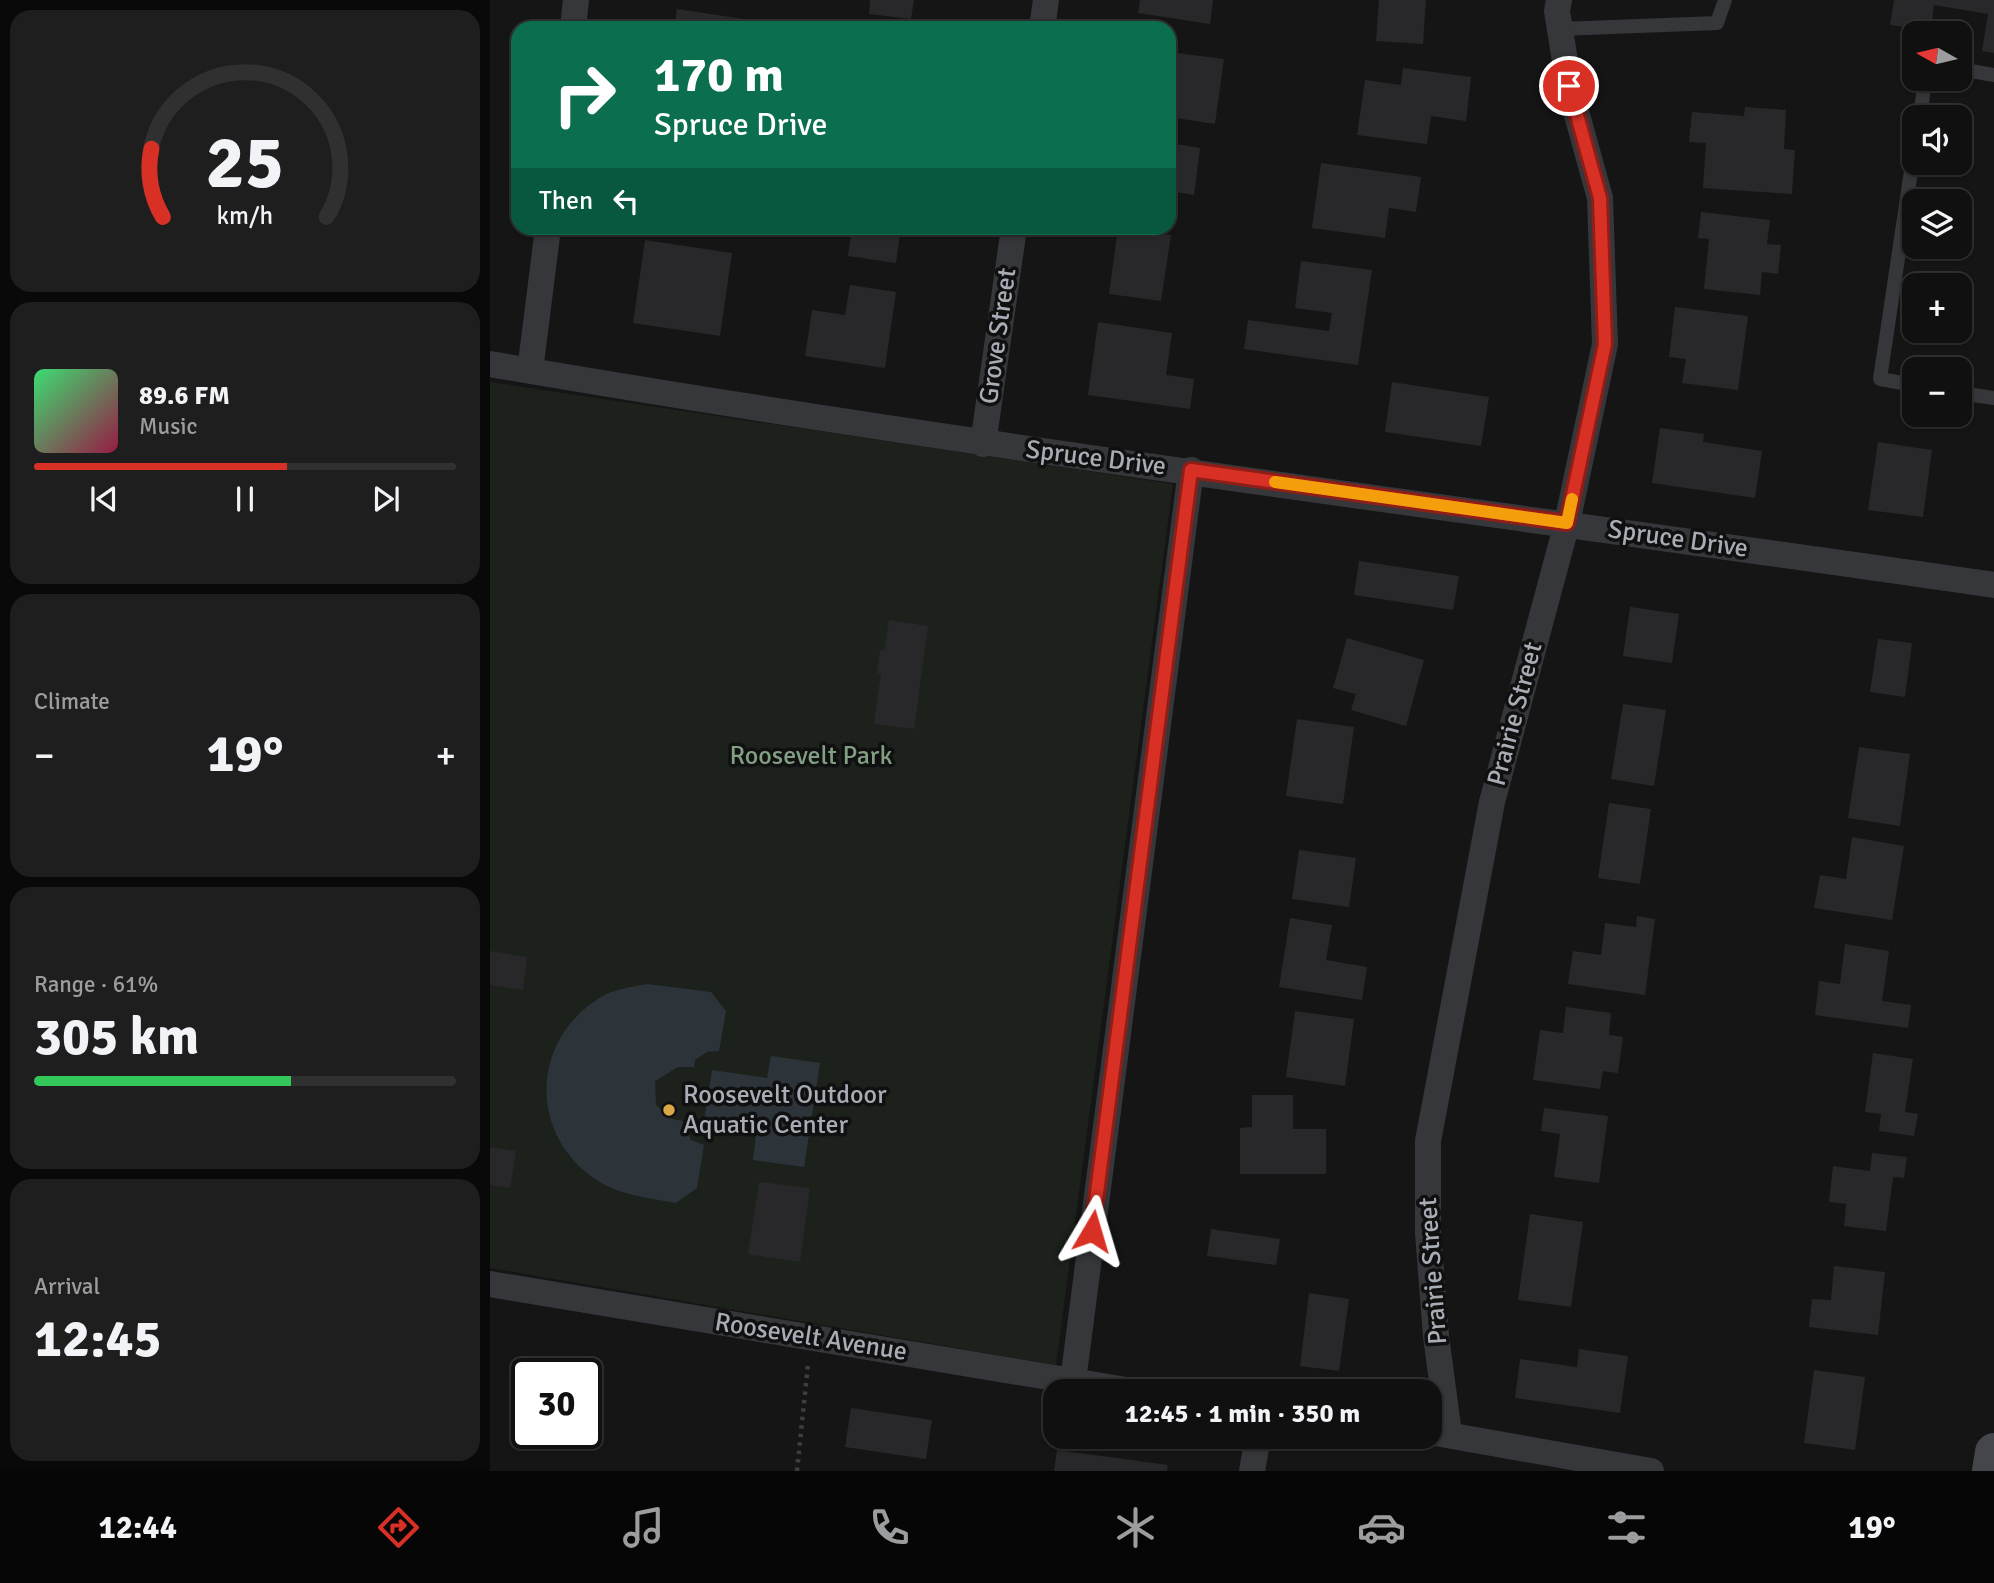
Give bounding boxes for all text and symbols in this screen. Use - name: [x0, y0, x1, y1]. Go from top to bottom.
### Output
- north arrow: [1902, 21, 1972, 91]
- map controls: [1902, 21, 1972, 427]
- text: 170 m: [654, 45, 784, 105]
- icon: right: [539, 49, 630, 140]
- pin: [1539, 56, 1599, 116]
- icon: arrive: [1550, 67, 1588, 105]
- text: Spruce Drive: [654, 105, 827, 144]
- button: sound: [1902, 105, 1972, 175]
- text: 25: [206, 119, 284, 208]
- icon: left: [607, 182, 645, 220]
- text: Then: [539, 185, 593, 217]
- button: layers: [1902, 189, 1972, 259]
- text: km/h: [217, 200, 273, 231]
- street label: Grove Street: [973, 266, 1023, 406]
- button: +: [1902, 273, 1972, 343]
- button: −: [1902, 357, 1972, 427]
- text: 89.6 FM: [139, 380, 230, 412]
- text: Music: [139, 412, 197, 441]
- street label: Spruce Drive: [1024, 434, 1168, 482]
- icon: previous: [85, 480, 123, 518]
- icon: pause: [226, 480, 264, 518]
- icon: next: [367, 480, 405, 518]
- street label: Spruce Drive: [1606, 513, 1750, 565]
- street label: Prairie Street: [1480, 639, 1550, 789]
- text: Climate: [34, 687, 110, 716]
- text: 19°: [207, 722, 283, 786]
- text: −: [34, 732, 55, 779]
- text: +: [435, 732, 456, 779]
- park label: Roosevelt Park: [730, 740, 892, 772]
- text: Range · 61%: [34, 970, 158, 999]
- text: 305 km: [34, 1005, 199, 1069]
- place label: Roosevelt Outdoor Aquatic Center: [683, 1079, 887, 1141]
- marker: Roosevelt Outdoor Aquatic Center: [661, 1102, 677, 1118]
- position arrow: [1055, 1194, 1129, 1268]
- street label: Prairie Street: [1412, 1196, 1454, 1346]
- text: Arrival: [34, 1272, 100, 1301]
- street label: Roosevelt Avenue: [713, 1306, 909, 1368]
- text: 12:45: [34, 1307, 162, 1371]
- speed limit sign: 30: [511, 1358, 602, 1449]
- text: 12:45 · 1 min · 350 m: [1125, 1398, 1360, 1430]
- icon: directions: [374, 1503, 423, 1552]
- icon: music: [619, 1503, 668, 1552]
- icon: phone: [865, 1503, 914, 1552]
- icon: climate: [1111, 1503, 1160, 1552]
- icon: car: [1357, 1503, 1406, 1552]
- icon: filters: [1602, 1503, 1651, 1552]
- text: 12:44: [98, 1508, 177, 1547]
- text: 19°: [1848, 1508, 1896, 1547]

